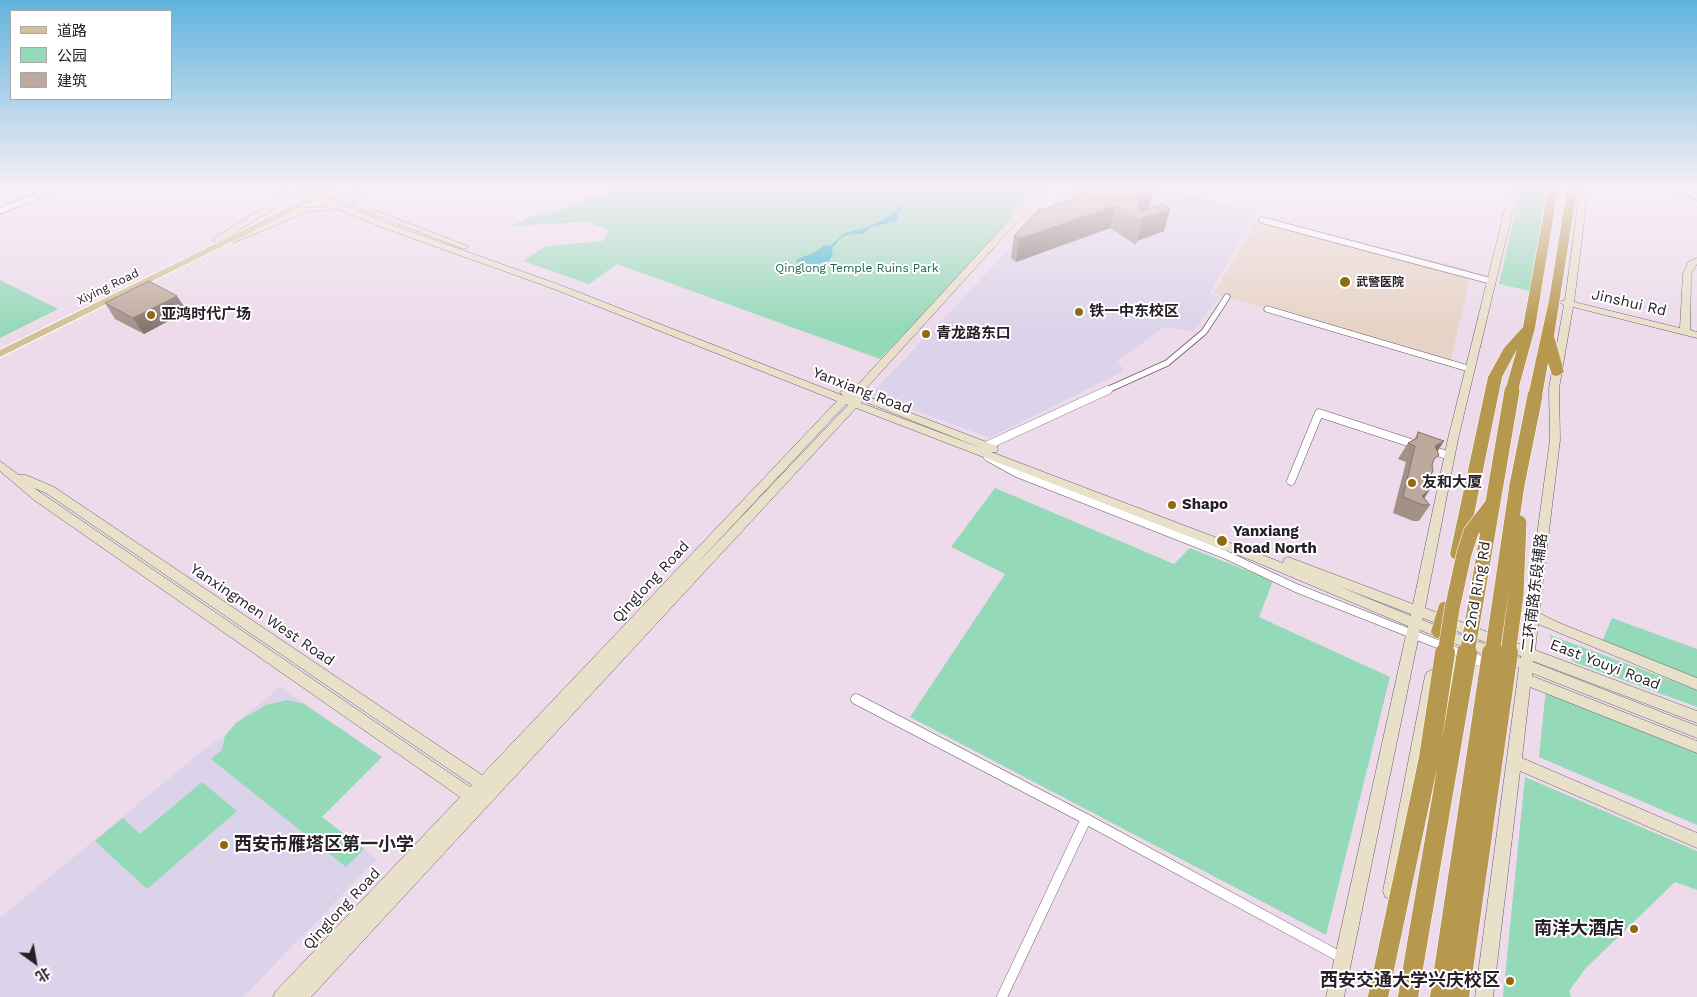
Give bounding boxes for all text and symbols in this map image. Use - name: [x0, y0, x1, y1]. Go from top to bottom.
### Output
- legend: [10, 10, 172, 100]
- text: 道路: [57, 22, 87, 40]
- text: 公园: [57, 47, 87, 65]
- text: 建筑: [57, 72, 87, 90]
- park label: Qinglong Temple Ruins Park: [775, 261, 939, 275]
- street label: Xiying Road: [75, 266, 141, 308]
- marker: 武警医院: [1338, 275, 1352, 289]
- place label: 武警医院: [1356, 275, 1404, 289]
- street label: Jinshui Rd: [1590, 286, 1668, 320]
- place label: 铁一中东校区: [1089, 303, 1179, 321]
- place label: 亚鸿时代广场: [161, 306, 251, 324]
- marker: 铁一中东校区: [1073, 306, 1085, 318]
- marker: 亚鸿时代广场: [145, 309, 157, 321]
- place label: 青龙路东口: [936, 325, 1011, 343]
- marker: 青龙路东口: [920, 328, 932, 340]
- street label: Yanxiang Road: [810, 364, 914, 418]
- place label: 友和大厦: [1422, 474, 1482, 492]
- marker: 友和大厦: [1406, 477, 1418, 489]
- place label: Shapo: [1182, 496, 1228, 514]
- marker: Shapo: [1166, 499, 1178, 511]
- place label: Yanxiang Road North: [1233, 523, 1317, 558]
- street label: 二环南路东段辅路: [1519, 532, 1551, 654]
- marker: Yanxiang Road North: [1215, 534, 1229, 548]
- street label: Qinglong Road: [609, 537, 693, 627]
- street label: S 2nd Ring Rd: [1459, 540, 1495, 644]
- street label: Yanxingmen West Road: [186, 560, 338, 670]
- street label: East Youyi Road: [1547, 636, 1663, 694]
- place label: 西安市雁塔区第一小学: [234, 834, 414, 856]
- marker: 西安市雁塔区第一小学: [218, 839, 230, 851]
- street label: Qinglong Road: [300, 864, 384, 954]
- place label: 南洋大酒店: [1534, 918, 1624, 940]
- marker: 南洋大酒店: [1628, 923, 1640, 935]
- north arrow: [10, 937, 60, 987]
- text: 北: [33, 964, 53, 985]
- place label: 西安交通大学兴庆校区: [1320, 970, 1500, 992]
- marker: 西安交通大学兴庆校区: [1504, 975, 1516, 987]

